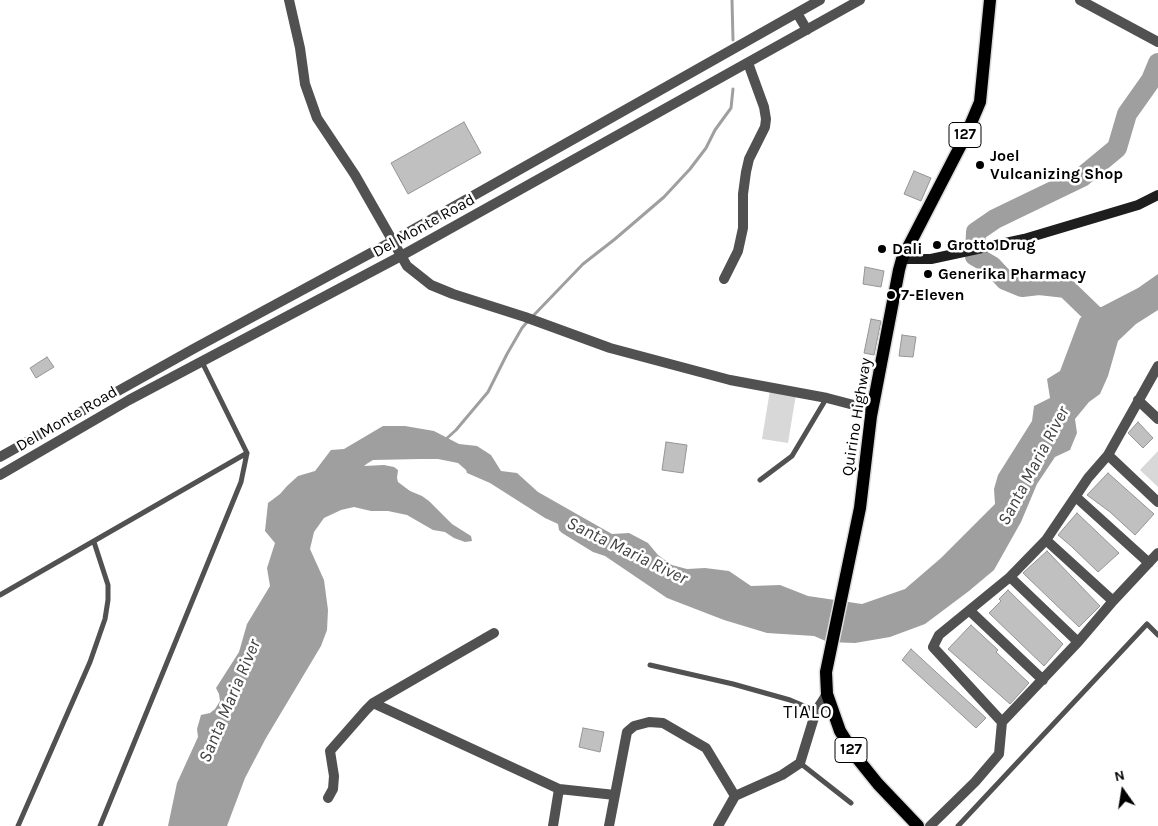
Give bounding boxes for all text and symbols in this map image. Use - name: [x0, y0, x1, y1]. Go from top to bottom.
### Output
- road number: 127: [949, 122, 981, 148]
- place label: Joel Vulcanizing Shop: [990, 146, 1123, 184]
- marker: Joel Vulcanizing Shop: [974, 159, 986, 171]
- street label: Del Monte Road: [370, 190, 478, 262]
- place label: Grotto Drug: [947, 235, 1036, 255]
- place label: Dali: [892, 239, 922, 259]
- marker: Grotto Drug: [931, 239, 943, 251]
- marker: Dali: [876, 243, 888, 255]
- place label: Generika Pharmacy: [938, 264, 1086, 284]
- marker: Generika Pharmacy: [922, 268, 934, 280]
- place label: 7-Eleven: [901, 285, 964, 305]
- marker: 7-Eleven: [885, 289, 897, 301]
- street label: Quirino Highway: [838, 356, 876, 478]
- street label: Del Monte Road: [13, 382, 121, 456]
- water label: Santa Maria River: [994, 403, 1074, 529]
- water label: Santa Maria River: [563, 512, 691, 590]
- water label: Santa Maria River: [194, 636, 266, 766]
- district label: TIALO: [783, 702, 833, 724]
- road number: 127: [835, 738, 867, 762]
- north arrow: [1098, 766, 1148, 816]
- text: N: [1113, 766, 1126, 785]

